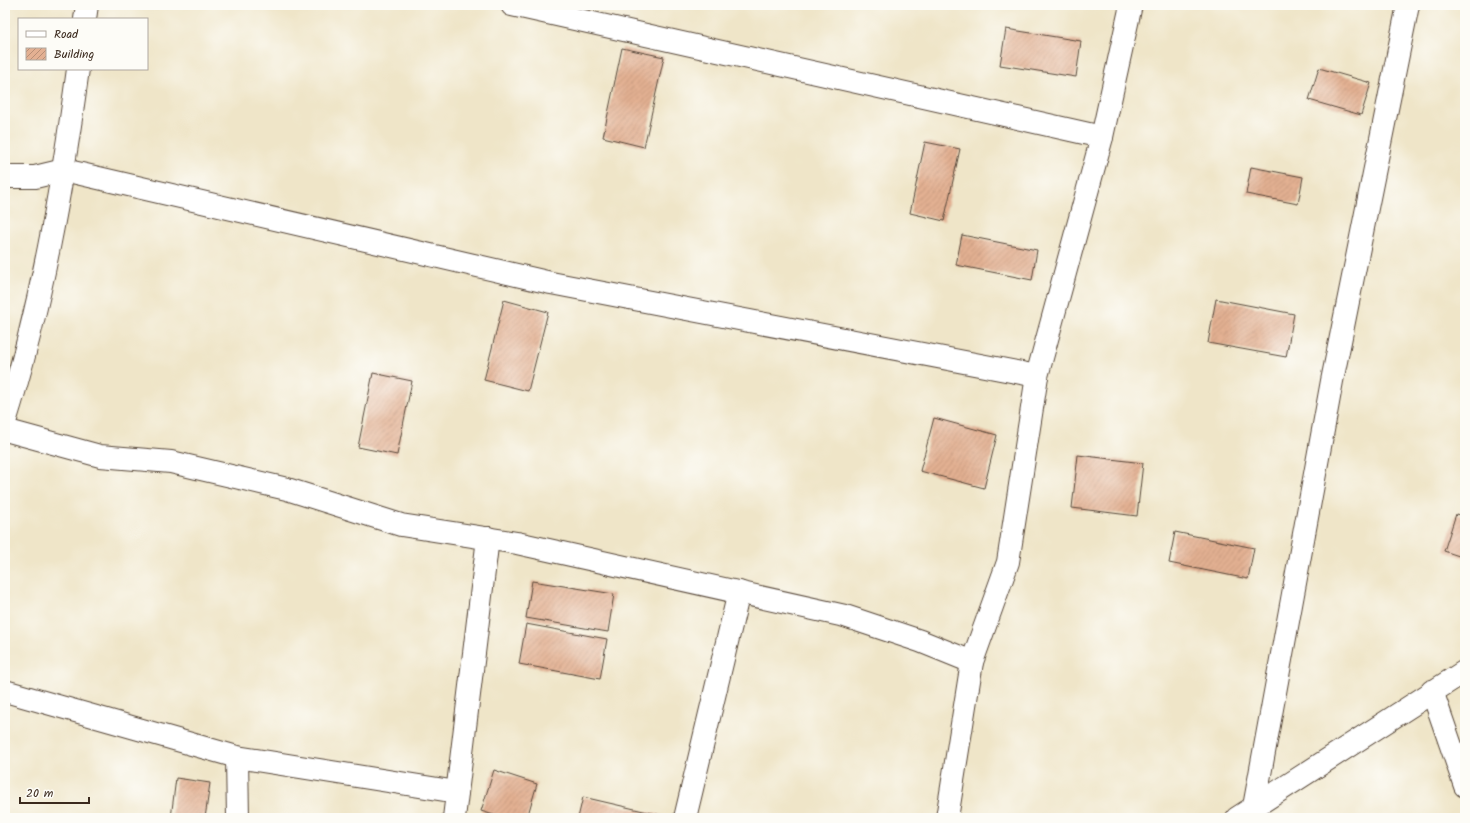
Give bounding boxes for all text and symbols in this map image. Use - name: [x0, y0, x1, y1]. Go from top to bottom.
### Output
- legend: [18, 18, 148, 70]
- text: Road: [54, 25, 79, 44]
- text: Building: [54, 45, 94, 64]
- scale bar: [20, 779, 89, 805]
- text: 20 m: [26, 784, 54, 803]

